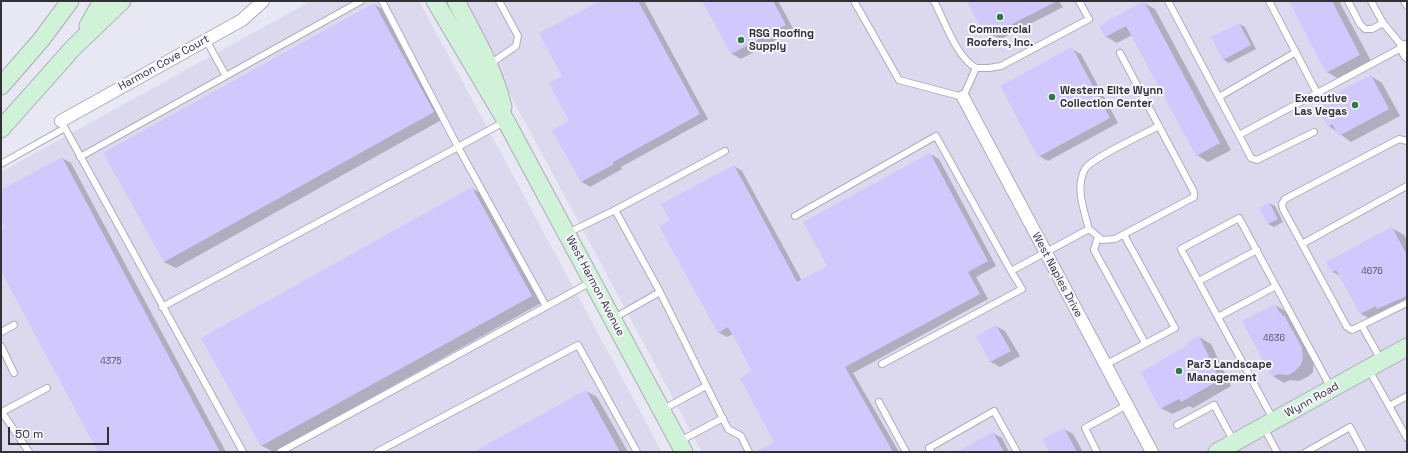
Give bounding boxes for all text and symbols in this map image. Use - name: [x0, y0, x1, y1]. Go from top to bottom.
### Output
- marker: Commercial Roofers, Inc.: [995, 12, 1005, 22]
- place label: Commercial Roofers, Inc.: [967, 23, 1033, 49]
- place label: RSG Roofing Supply: [749, 27, 814, 53]
- street label: Harmon Cove Court: [116, 33, 212, 93]
- marker: RSG Roofing Supply: [736, 35, 746, 45]
- place label: Western Elite Wynn Collection Center: [1060, 84, 1163, 110]
- marker: Western Elite Wynn Collection Center: [1047, 92, 1057, 102]
- place label: Executive Las Vegas: [1294, 92, 1347, 118]
- marker: Executive Las Vegas: [1350, 100, 1360, 110]
- street label: West Naples Drive: [1029, 230, 1085, 320]
- street label: West Harmon Avenue: [563, 233, 627, 339]
- house number: 4676: [1361, 267, 1383, 277]
- house number: 4636: [1263, 334, 1285, 344]
- house number: 4375: [100, 357, 122, 367]
- place label: Par3 Landscape Management: [1187, 358, 1272, 384]
- marker: Par3 Landscape Management: [1174, 366, 1184, 376]
- street label: Wynn Road: [1283, 380, 1341, 420]
- scale bar: [10, 419, 111, 445]
- text: 50 m: [15, 426, 43, 442]

